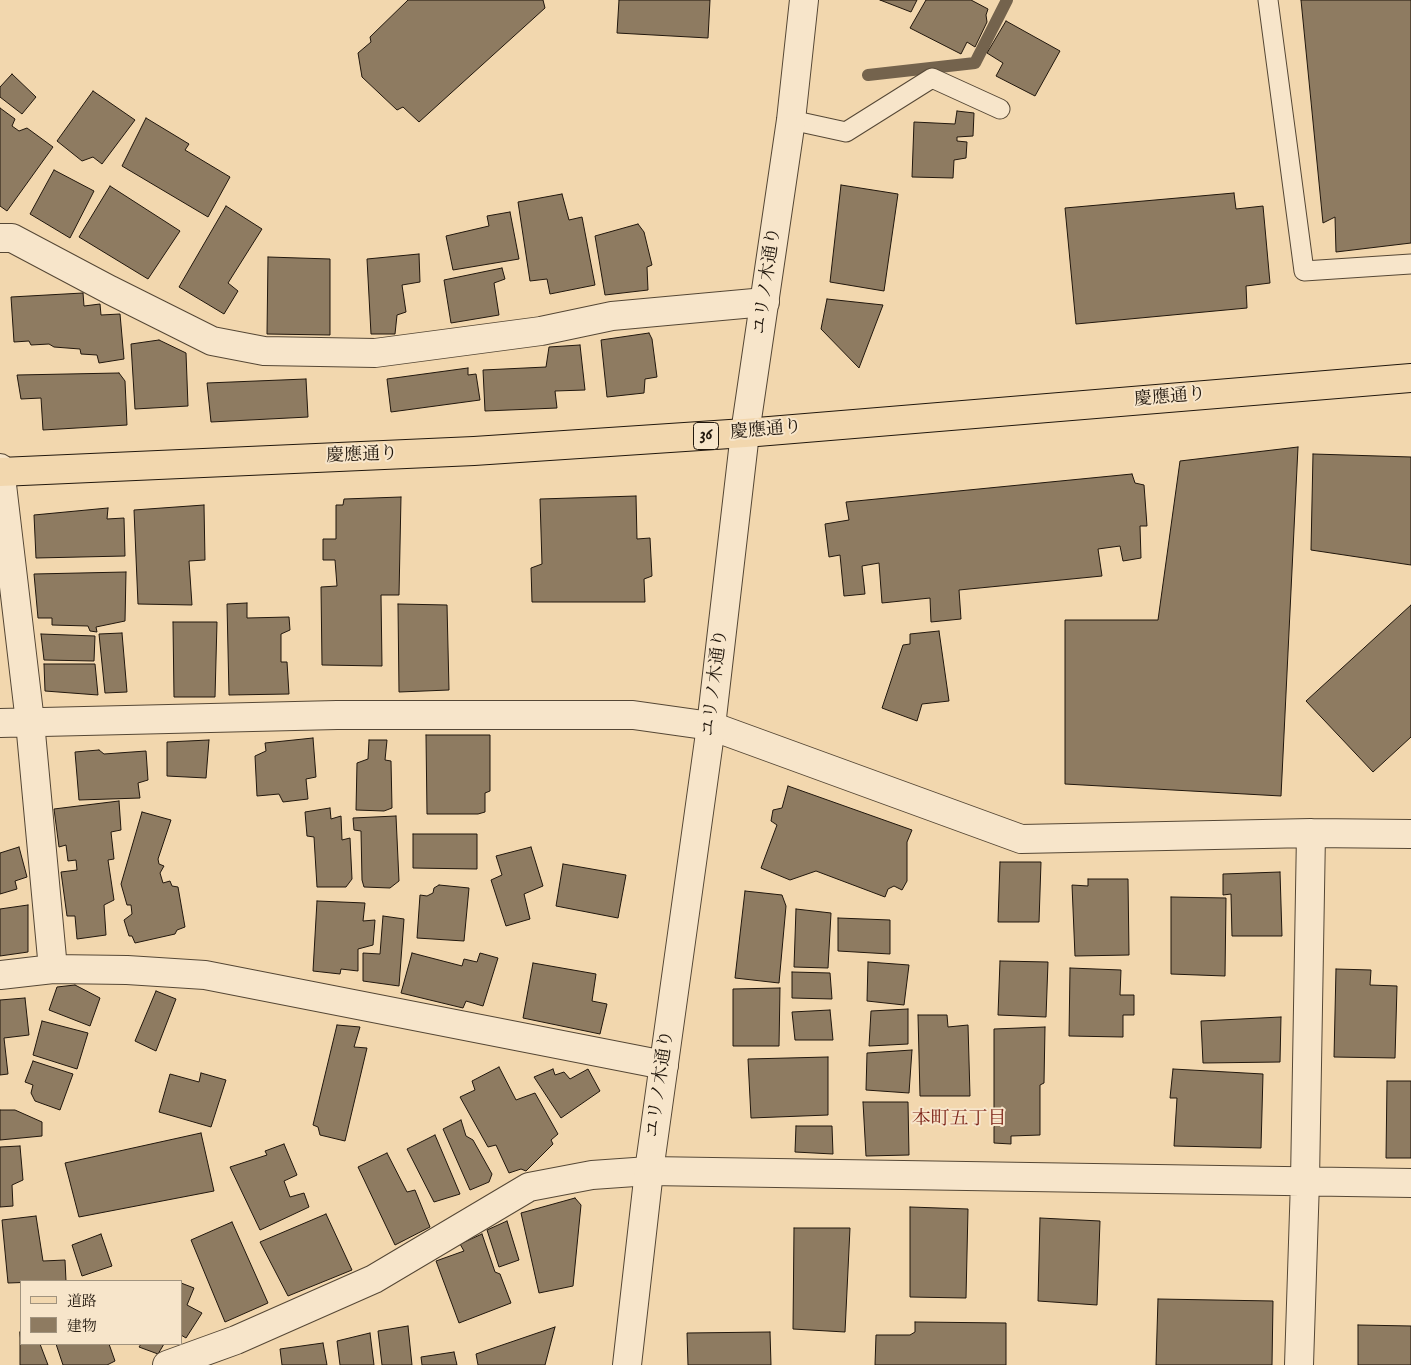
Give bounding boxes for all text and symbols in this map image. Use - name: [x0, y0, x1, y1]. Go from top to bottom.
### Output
- street label: ユリノ木通り: [750, 226, 786, 336]
- street label: 慶應通り: [1133, 384, 1207, 412]
- street label: 慶應通り: [729, 417, 803, 445]
- road number: 36: [694, 422, 718, 450]
- street label: 慶應通り: [326, 444, 398, 468]
- street label: ユリノ木通り: [699, 628, 733, 738]
- street label: ユリノ木通り: [643, 1029, 679, 1139]
- district label: 本町五丁目: [912, 1109, 1006, 1131]
- legend: [20, 1280, 182, 1345]
- text: 道路: [67, 1292, 97, 1311]
- text: 建物: [67, 1317, 97, 1336]

